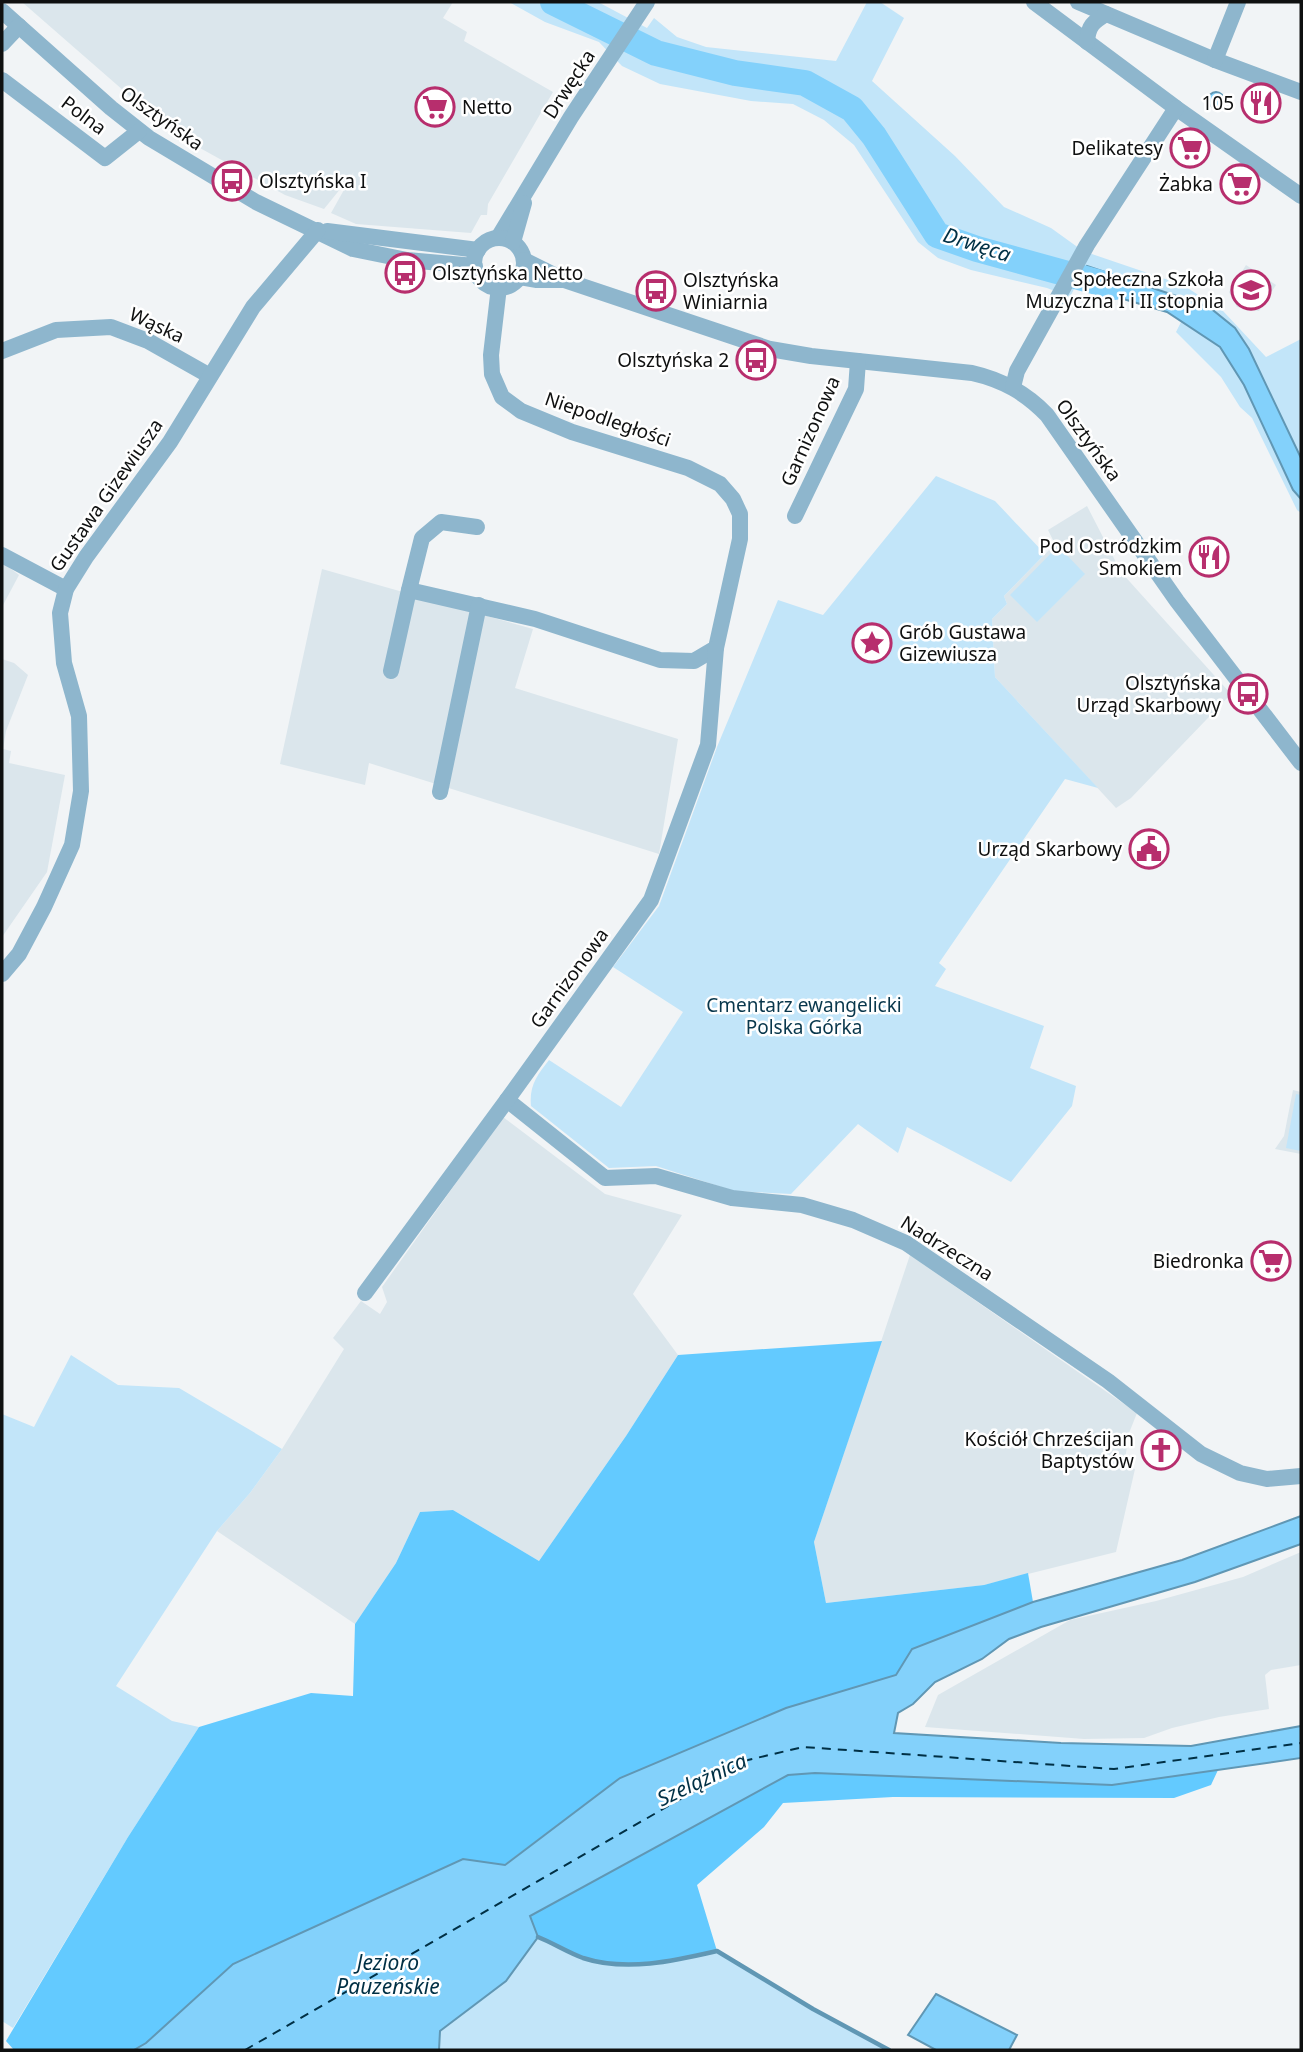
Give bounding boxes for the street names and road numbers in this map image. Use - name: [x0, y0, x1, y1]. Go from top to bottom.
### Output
- street label: Drwęcka: [537, 45, 601, 123]
- street label: Olsztyńska: [115, 80, 209, 156]
- street label: Polna: [56, 89, 112, 141]
- street label: Wąska: [125, 301, 189, 349]
- street label: Garnizonowa: [774, 372, 846, 490]
- street label: Niepodległości: [541, 385, 675, 453]
- street label: Olsztyńska: [1050, 394, 1128, 486]
- street label: Gustawa Gizewiusza: [43, 413, 169, 577]
- street label: Garnizonowa: [524, 923, 614, 1033]
- street label: Nadrzeczna: [896, 1209, 998, 1287]

